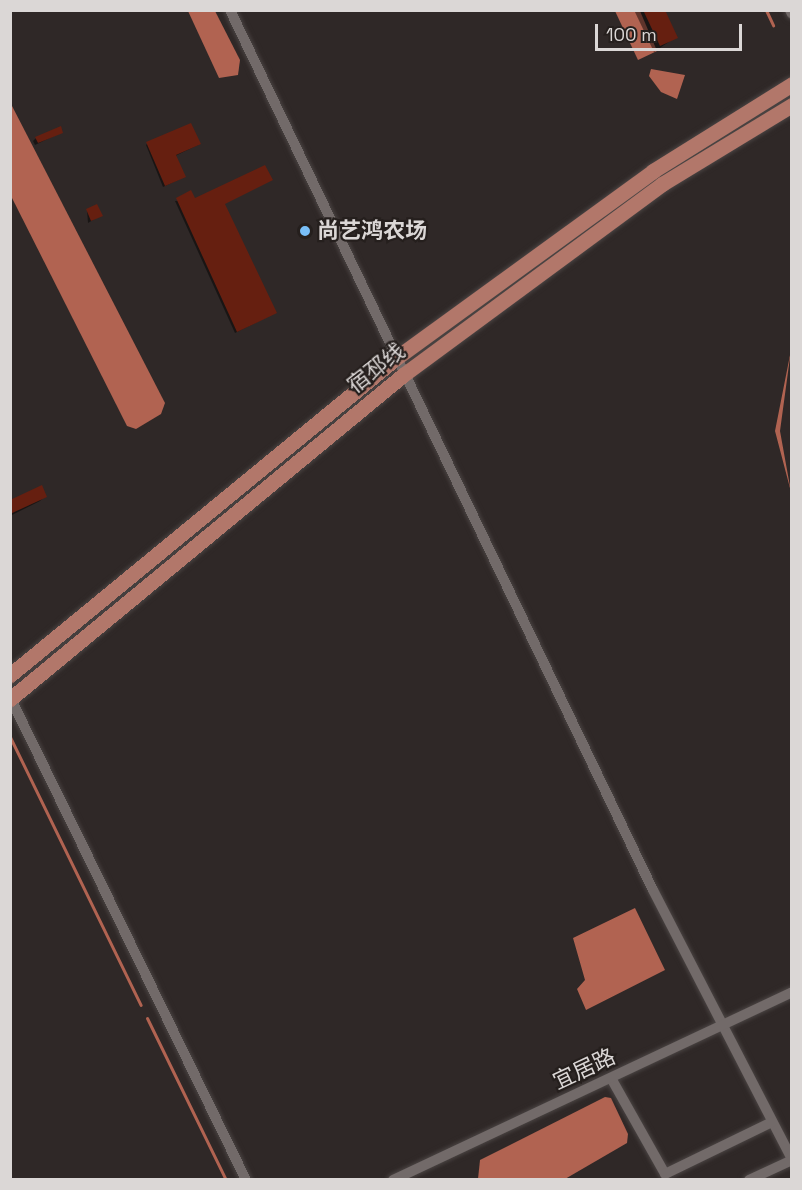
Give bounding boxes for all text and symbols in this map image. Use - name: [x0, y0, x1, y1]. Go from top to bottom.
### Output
- scale bar: [598, 12, 745, 50]
- text: 100 m: [606, 23, 657, 46]
- place label: 尚艺鸿农场: [317, 218, 427, 244]
- marker: 尚艺鸿农场: [298, 224, 312, 238]
- street label: 宿邳线: [342, 337, 410, 399]
- street label: 宜居路: [549, 1043, 619, 1095]

